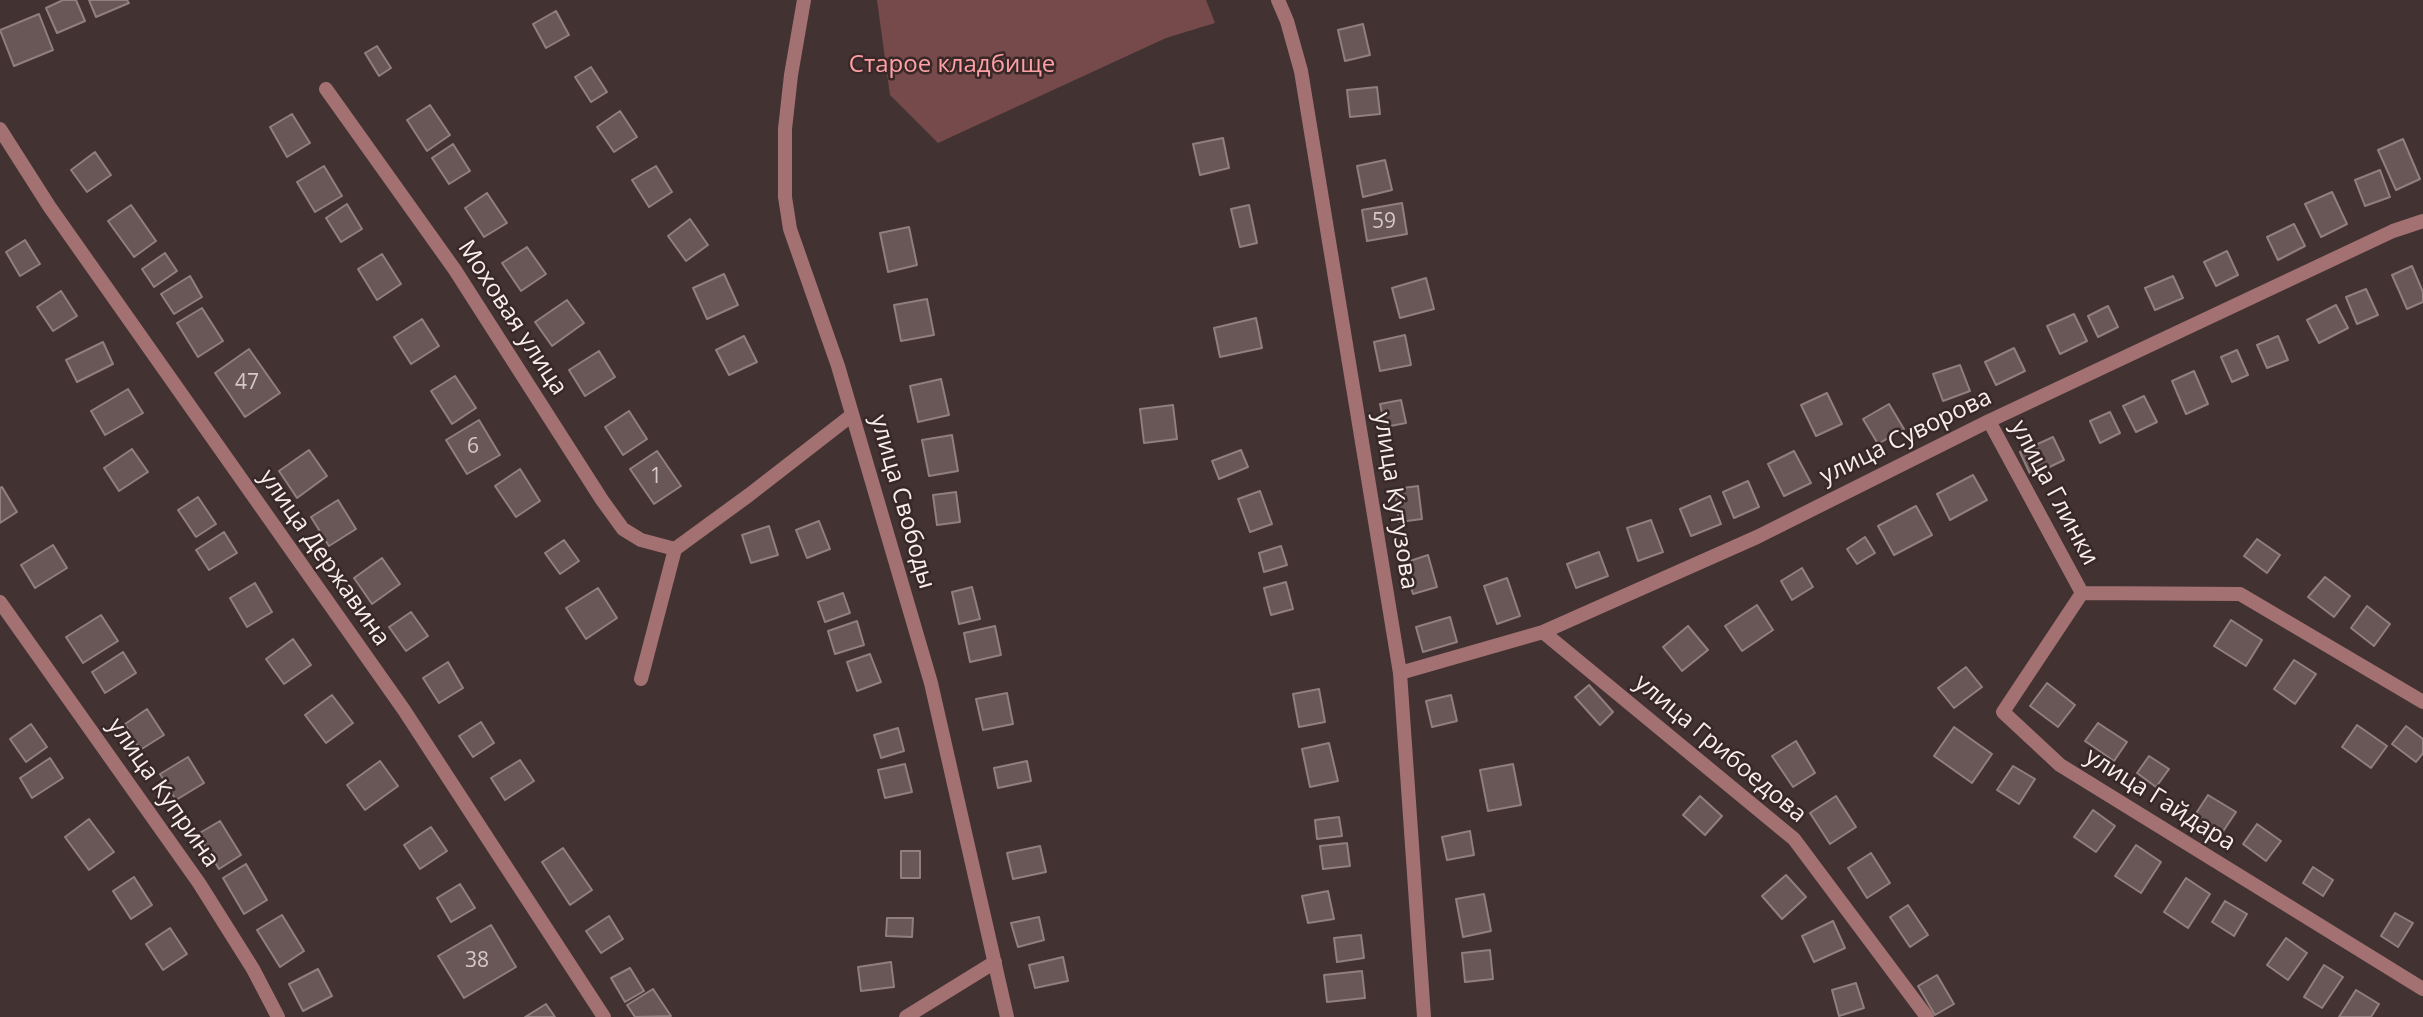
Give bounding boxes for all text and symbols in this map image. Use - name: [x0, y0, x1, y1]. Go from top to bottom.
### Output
- park label: Старое кладбище: [849, 51, 1055, 79]
- house number: 59: [1372, 209, 1396, 235]
- street label: Моховая улица: [451, 235, 573, 401]
- house number: 47: [235, 370, 259, 396]
- street label: улица Суворова: [1816, 383, 1996, 491]
- street label: улица Кутузова: [1367, 410, 1423, 592]
- street label: улица Свободы: [863, 412, 941, 592]
- street label: улица Глинки: [2004, 416, 2104, 570]
- house number: 6: [467, 434, 479, 460]
- street label: улица Державина: [252, 464, 396, 652]
- house number: 1: [650, 464, 662, 490]
- street label: улица Грибоедова: [1628, 669, 1812, 829]
- street label: улица Куприна: [101, 713, 225, 873]
- street label: улица Гайдара: [2080, 742, 2240, 858]
- house number: 38: [465, 948, 489, 974]

